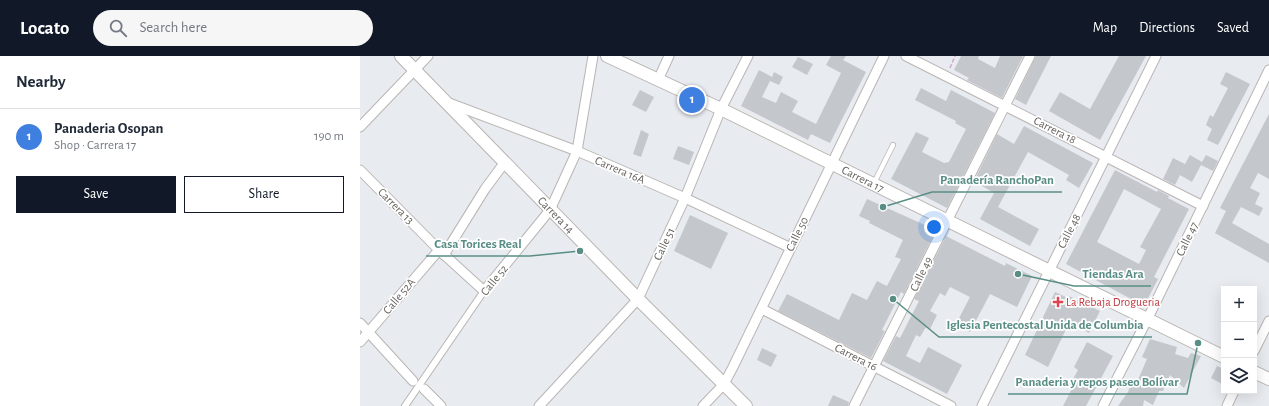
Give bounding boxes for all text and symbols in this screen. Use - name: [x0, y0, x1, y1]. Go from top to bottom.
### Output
- search box: [93, 10, 373, 46]
- icon: search: [107, 17, 129, 39]
- text: Locato: [20, 19, 69, 38]
- text: Search here: [139, 20, 207, 35]
- text: Map: [1093, 21, 1117, 35]
- text: Directions: [1139, 21, 1195, 35]
- text: Saved: [1217, 21, 1249, 35]
- text: Nearby: [16, 73, 66, 90]
- pin: 1: [679, 85, 705, 115]
- street label: Carrera 18: [1032, 114, 1079, 146]
- text: Panaderia Osopan: [54, 121, 163, 136]
- text: 1: [27, 130, 31, 143]
- text: 190 m: [314, 130, 344, 143]
- text: Shop · Carrera 17: [54, 139, 136, 152]
- street label: Carrera 16A: [593, 154, 647, 186]
- street label: Carrera 17: [840, 164, 886, 194]
- callout: Panadería RanchoPan: [932, 167, 1062, 192]
- text: Panadería RanchoPan: [940, 174, 1054, 187]
- button: Save: [16, 176, 176, 213]
- button: Share: [184, 176, 344, 213]
- street label: Carrera 13: [376, 186, 416, 226]
- street label: Carrera 14: [536, 194, 577, 236]
- street label: Calle 48: [1055, 212, 1083, 250]
- street label: Calle 50: [784, 215, 810, 253]
- your location: [924, 217, 944, 237]
- street label: Calle 47: [1174, 220, 1200, 258]
- street label: Calle 51: [651, 226, 677, 262]
- callout: Casa Torices Real: [426, 231, 530, 256]
- text: Casa Torices Real: [434, 238, 522, 251]
- street label: Calle 49: [908, 255, 935, 293]
- callout: Tiendas Ara: [1074, 261, 1151, 286]
- street label: Calle 52: [478, 262, 510, 298]
- text: Tiendas Ara: [1082, 268, 1144, 281]
- street label: Calle 52A: [381, 276, 417, 316]
- map controls: [1221, 286, 1257, 394]
- button: +: [1221, 286, 1257, 322]
- place label: La Rebaja Drogueria: [1066, 296, 1160, 309]
- marker: La Rebaja Drogueria: [1053, 297, 1063, 307]
- callout: Iglesia Pentecostal Unida de Columbia: [939, 312, 1152, 337]
- text: Iglesia Pentecostal Unida de Columbia: [946, 319, 1144, 332]
- button: −: [1221, 322, 1257, 358]
- street label: Carrera 16: [833, 341, 880, 373]
- button: layers: [1221, 358, 1257, 394]
- callout: Panaderia y repos paseo Bolívar: [1008, 369, 1187, 394]
- text: Panaderia y repos paseo Bolívar: [1015, 376, 1179, 389]

